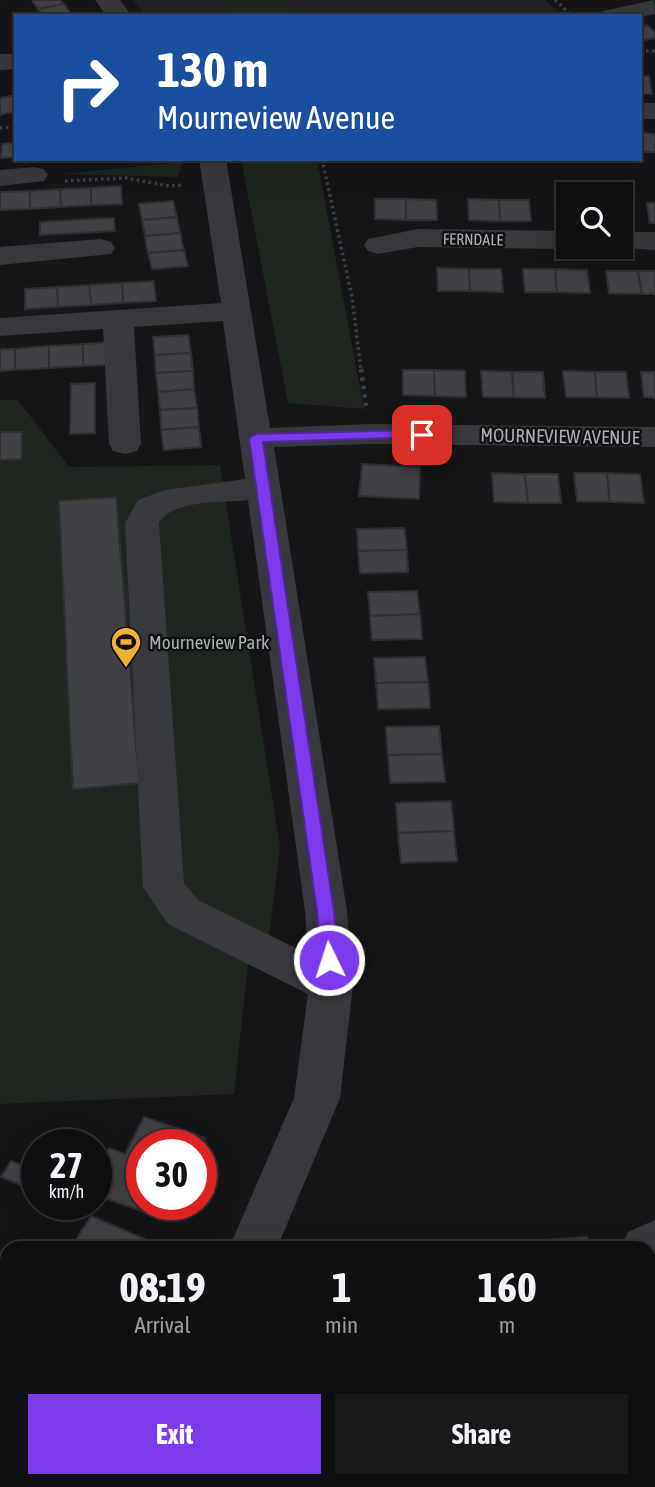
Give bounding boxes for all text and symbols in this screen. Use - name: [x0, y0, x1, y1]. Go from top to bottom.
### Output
- text: 130 m: [157, 41, 268, 97]
- icon: right: [42, 42, 133, 133]
- text: Mourneview Avenue: [157, 99, 395, 136]
- map controls: [556, 182, 633, 259]
- button: search: [556, 182, 633, 259]
- street label: FERNDALE: [443, 229, 504, 249]
- pin: [392, 405, 452, 465]
- icon: arrive: [403, 416, 441, 454]
- street label: MOURNEVIEW AVENUE: [480, 424, 640, 448]
- sports icon: Mourneview Park: [109, 625, 143, 669]
- place label: Mourneview Park: [149, 631, 270, 653]
- position arrow: [292, 923, 366, 997]
- speed limit sign: 30: [126, 1129, 217, 1220]
- text: 27: [50, 1145, 83, 1185]
- text: km/h: [49, 1181, 84, 1202]
- text: 08:19: [119, 1263, 206, 1311]
- text: 1: [332, 1263, 351, 1311]
- text: 160: [477, 1263, 537, 1311]
- text: Arrival: [134, 1312, 191, 1338]
- text: min: [325, 1312, 358, 1338]
- text: m: [499, 1312, 515, 1338]
- button: Exit: [28, 1394, 321, 1474]
- button: Share: [335, 1394, 628, 1474]

